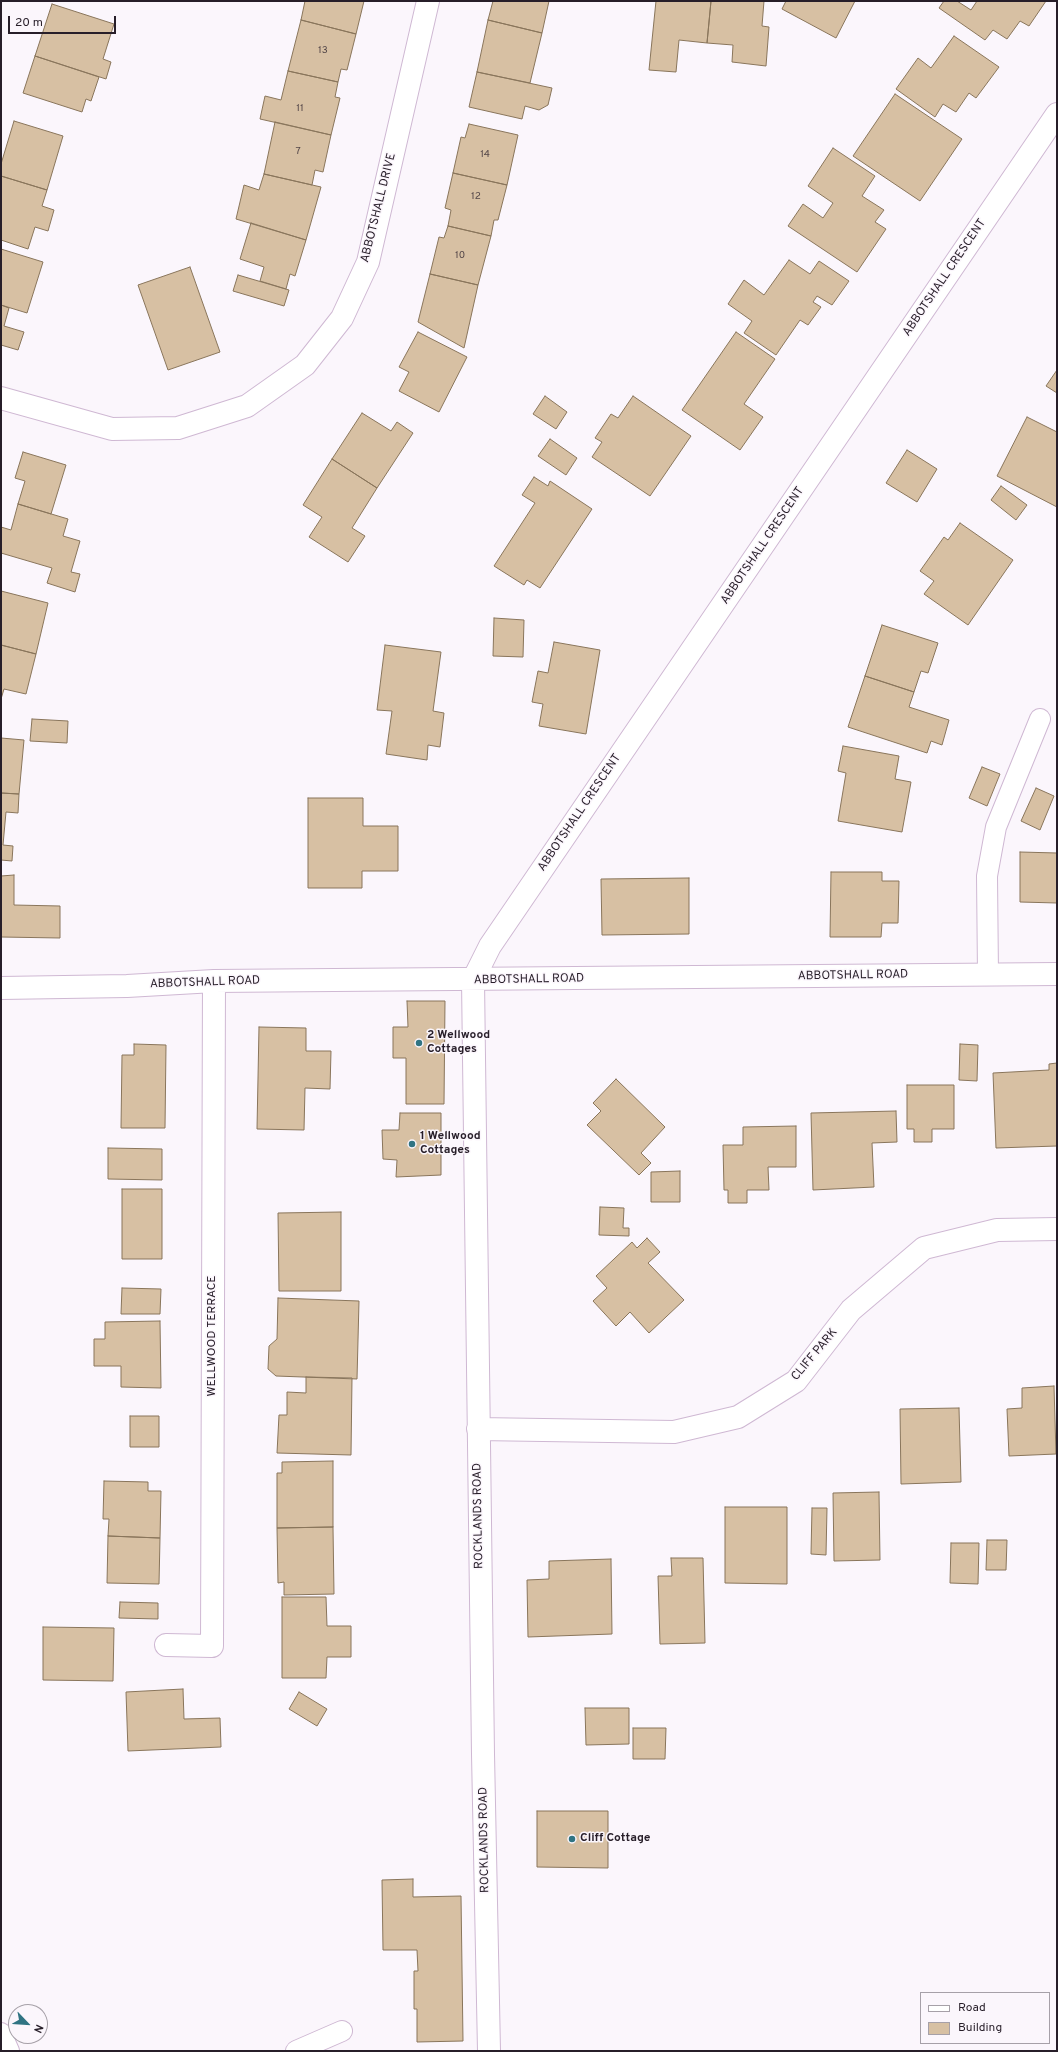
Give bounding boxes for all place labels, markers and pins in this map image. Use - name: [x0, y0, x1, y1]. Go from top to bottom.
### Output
- place label: 2 Wellwood Cottages: [427, 1029, 490, 1057]
- marker: 2 Wellwood Cottages: [414, 1038, 424, 1048]
- place label: 1 Wellwood Cottages: [420, 1130, 481, 1158]
- marker: 1 Wellwood Cottages: [407, 1139, 417, 1149]
- place label: Cliff Cottage: [580, 1832, 650, 1846]
- marker: Cliff Cottage: [567, 1834, 577, 1844]

